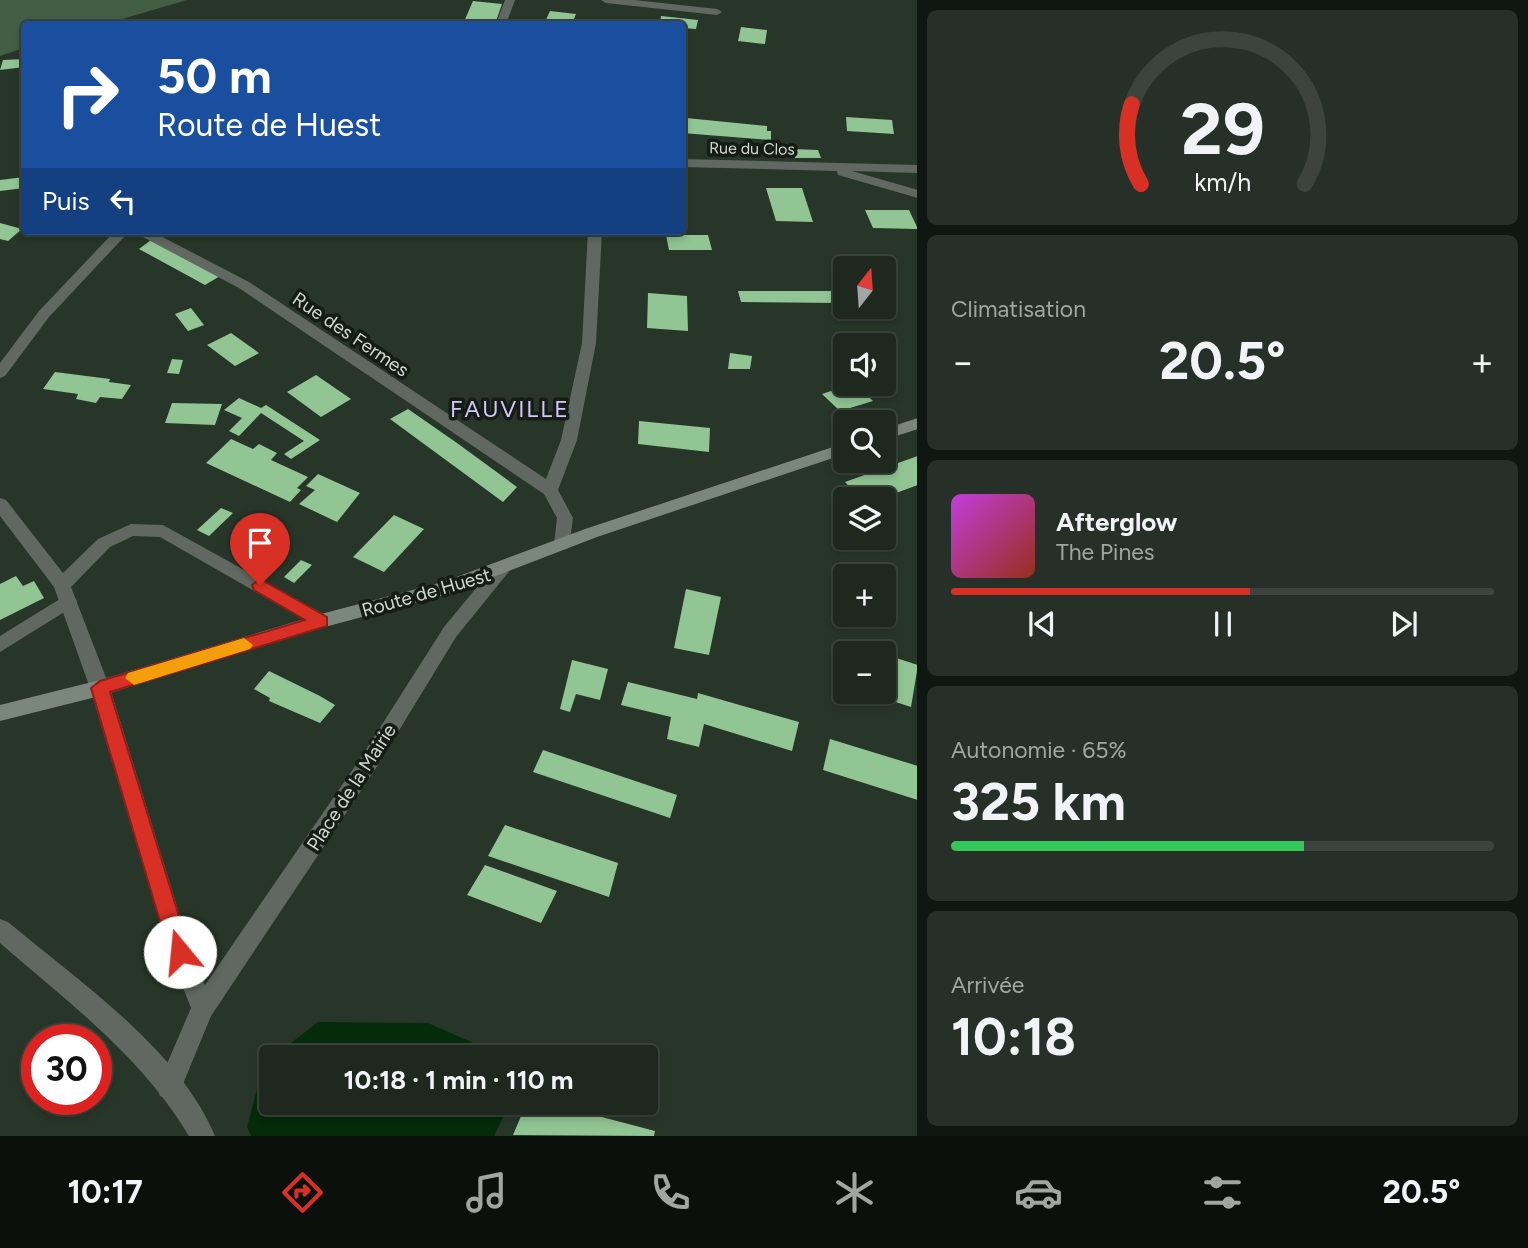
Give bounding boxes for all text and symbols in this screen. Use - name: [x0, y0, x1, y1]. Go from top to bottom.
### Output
- text: 50 m: [157, 46, 272, 105]
- icon: right: [42, 49, 133, 140]
- text: 29: [1180, 85, 1265, 172]
- text: Route de Huest: [157, 106, 381, 144]
- street label: Rue du Clos: [709, 138, 795, 159]
- text: km/h: [1194, 166, 1251, 196]
- icon: left: [104, 182, 142, 220]
- text: Puis: [42, 185, 90, 217]
- north arrow: [833, 256, 896, 318]
- map controls: [833, 256, 896, 704]
- street label: Rue des Fermes: [288, 287, 413, 382]
- text: Climatisation: [951, 295, 1086, 323]
- text: 20.5°: [1159, 330, 1286, 392]
- button: sound: [833, 333, 896, 396]
- text: −: [951, 339, 975, 385]
- text: +: [1470, 339, 1494, 385]
- district label: FAUVILLE: [450, 395, 570, 423]
- button: search: [833, 410, 896, 473]
- button: layers: [833, 487, 896, 550]
- text: Afterglow: [1056, 506, 1178, 538]
- pin: [230, 513, 290, 585]
- icon: arrive: [241, 524, 279, 562]
- text: The Pines: [1056, 538, 1155, 566]
- street label: Route de Huest: [359, 563, 493, 622]
- button: +: [833, 564, 896, 627]
- icon: previous: [1023, 605, 1061, 643]
- icon: pause: [1204, 605, 1242, 643]
- icon: next: [1385, 605, 1423, 643]
- button: −: [833, 641, 896, 704]
- street label: Place de la Mairie: [302, 720, 401, 855]
- text: Autonomie · 65%: [951, 736, 1127, 764]
- text: 325 km: [951, 771, 1126, 833]
- position arrow: [143, 915, 217, 989]
- text: Arrivée: [951, 971, 1024, 999]
- text: 10:18: [951, 1006, 1076, 1068]
- speed limit sign: 30: [21, 1024, 112, 1115]
- text: 10:18 · 1 min · 110 m: [344, 1064, 573, 1096]
- icon: directions: [278, 1168, 327, 1217]
- icon: music: [462, 1168, 511, 1217]
- icon: phone: [646, 1168, 695, 1217]
- icon: climate: [830, 1168, 879, 1217]
- icon: car: [1014, 1168, 1063, 1217]
- icon: filters: [1198, 1168, 1247, 1217]
- text: 10:17: [68, 1173, 143, 1211]
- text: 20.5°: [1382, 1173, 1460, 1211]

